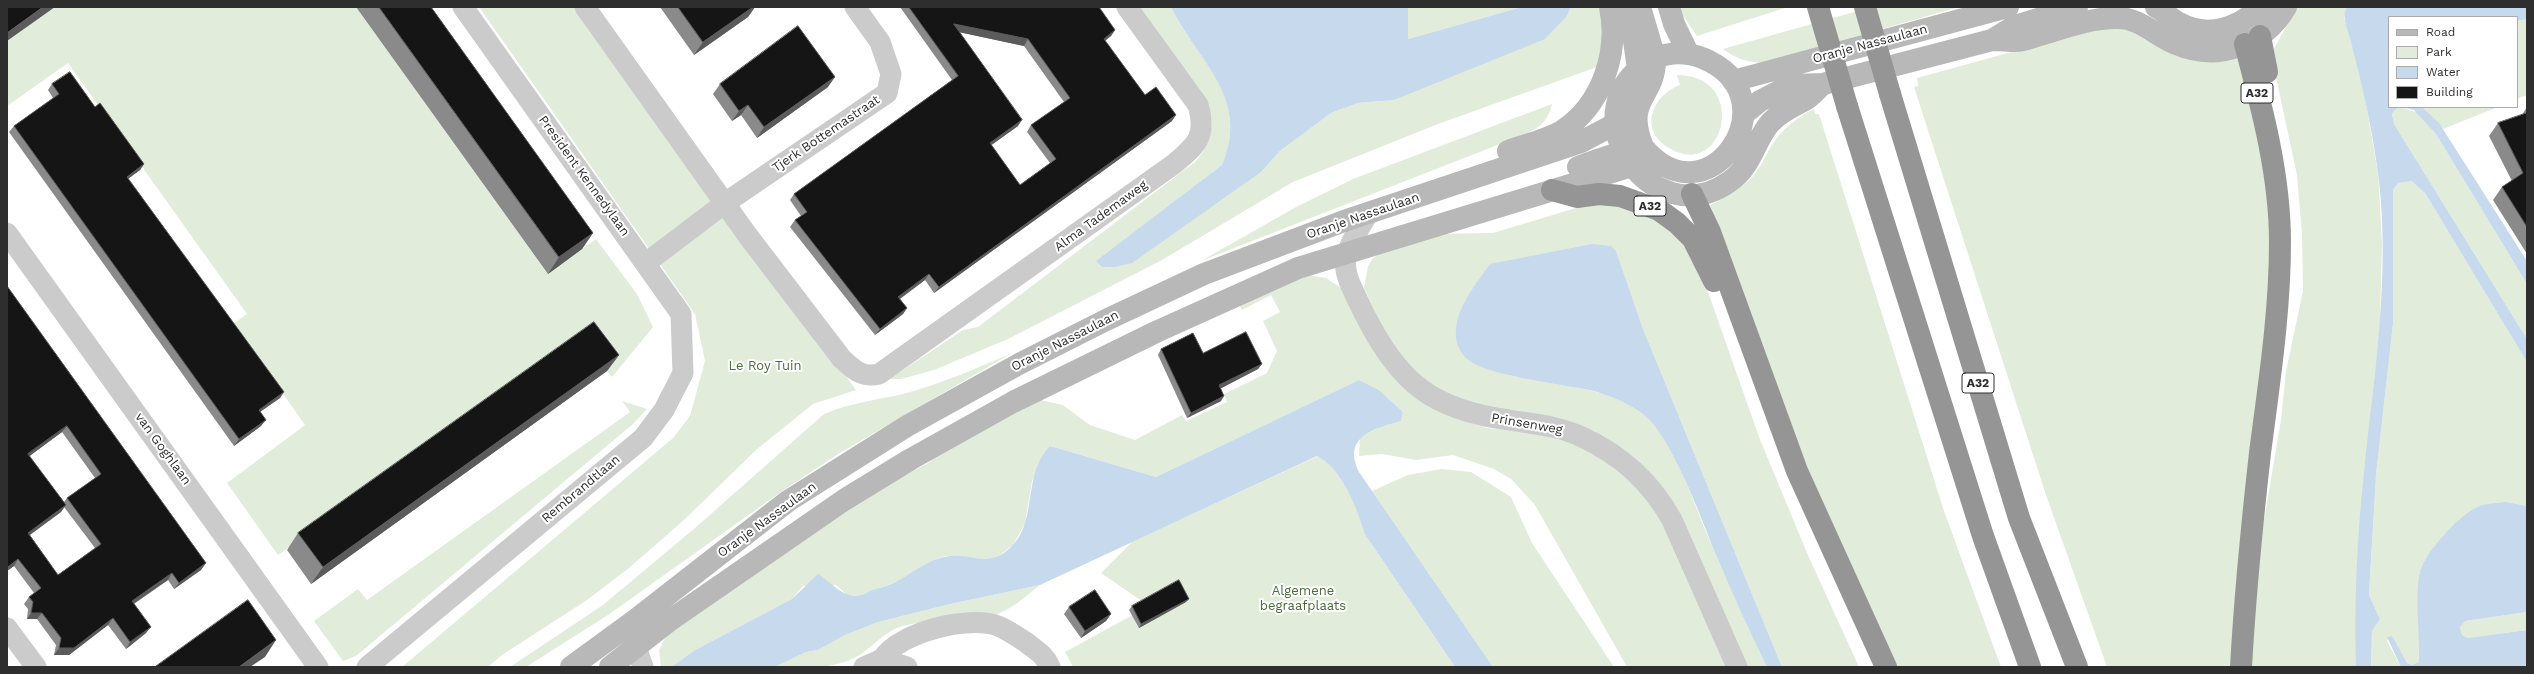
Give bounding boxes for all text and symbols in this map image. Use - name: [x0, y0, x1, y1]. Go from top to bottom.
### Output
- legend: [2388, 16, 2518, 108]
- street label: Oranje Nassaulaan: [1811, 21, 1929, 67]
- text: Road: [2426, 25, 2455, 39]
- text: Park: [2426, 45, 2452, 59]
- text: Water: [2426, 65, 2460, 79]
- road number: A32: [2241, 83, 2273, 103]
- text: Building: [2426, 85, 2473, 99]
- street label: Tjerk Bottemastraat: [769, 92, 883, 176]
- street label: President Kennedylaan: [535, 113, 633, 239]
- street label: Alma Tademaweg: [1052, 177, 1150, 255]
- street label: Oranje Nassaulaan: [1305, 189, 1421, 243]
- road number: A32: [1634, 196, 1666, 216]
- street label: Oranje Nassaulaan: [1009, 307, 1121, 375]
- park label: Le Roy Tuin: [728, 358, 802, 374]
- road number: A32: [1962, 373, 1994, 393]
- street label: van Goghlaan: [132, 410, 194, 488]
- street label: Prinsenweg: [1490, 410, 1564, 438]
- street label: Rembrandtlaan: [539, 452, 623, 526]
- street label: Oranje Nassaulaan: [715, 479, 819, 561]
- park label: Algemene begraafplaats: [1260, 583, 1346, 614]

